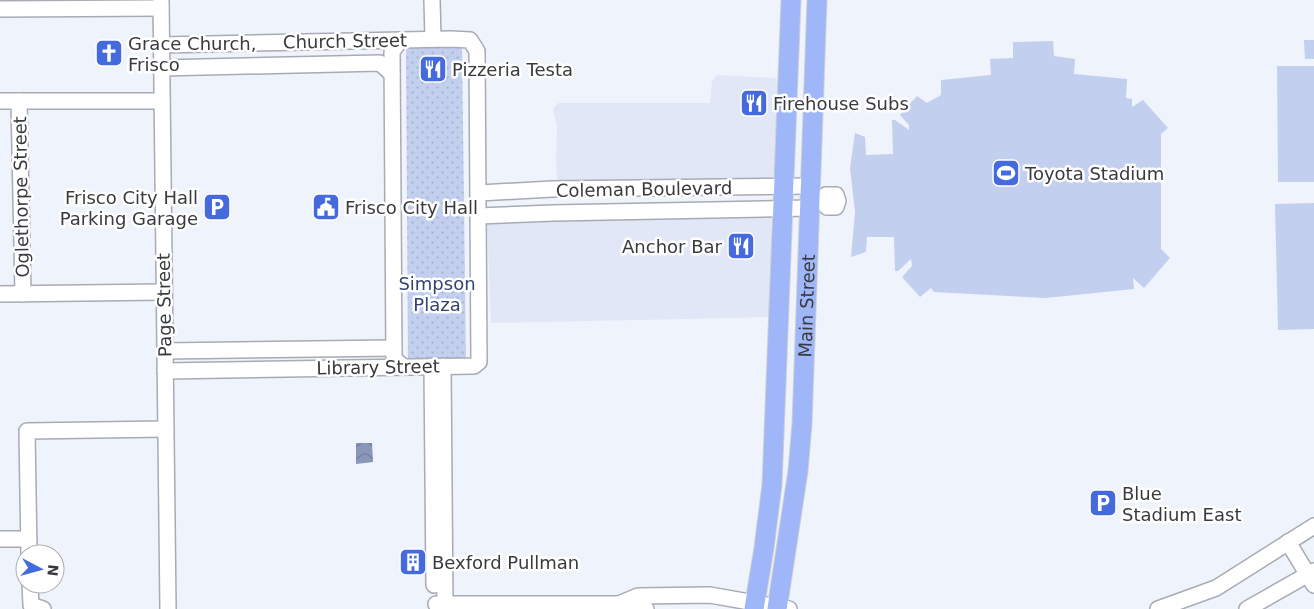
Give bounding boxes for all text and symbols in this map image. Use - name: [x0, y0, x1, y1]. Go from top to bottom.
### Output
- street label: Church Street: [283, 29, 407, 53]
- place label: Grace Church, Frisco: [128, 33, 257, 75]
- church icon: Grace Church, Frisco: [94, 38, 124, 68]
- restaurant icon: Pizzeria Testa: [418, 54, 448, 84]
- place label: Pizzeria Testa: [452, 59, 573, 80]
- restaurant icon: Firehouse Subs: [739, 88, 769, 118]
- place label: Firehouse Subs: [773, 93, 909, 114]
- street label: Oglethorpe Street: [9, 116, 33, 278]
- sports icon: Toyota Stadium: [991, 158, 1021, 188]
- place label: Toyota Stadium: [1024, 163, 1164, 184]
- street label: Coleman Boulevard: [556, 177, 732, 201]
- place label: Frisco City Hall Parking Garage: [60, 187, 198, 229]
- parking icon: Frisco City Hall Parking Garage: [202, 192, 232, 222]
- public building icon: Frisco City Hall: [311, 192, 341, 222]
- place label: Frisco City Hall: [345, 197, 478, 218]
- restaurant icon: Anchor Bar: [726, 231, 756, 261]
- place label: Anchor Bar: [622, 236, 723, 257]
- street label: Page Street: [153, 253, 175, 357]
- street label: Main Street: [794, 254, 819, 358]
- park label: Simpson Plaza: [398, 273, 476, 315]
- street label: Library Street: [316, 355, 440, 379]
- place label: Blue Stadium East: [1122, 483, 1241, 525]
- parking icon: Blue Stadium East: [1088, 488, 1118, 518]
- north arrow: [15, 544, 65, 594]
- building icon: Bexford Pullman: [398, 547, 428, 577]
- place label: Bexford Pullman: [432, 552, 579, 573]
- text: N: [44, 564, 61, 577]

